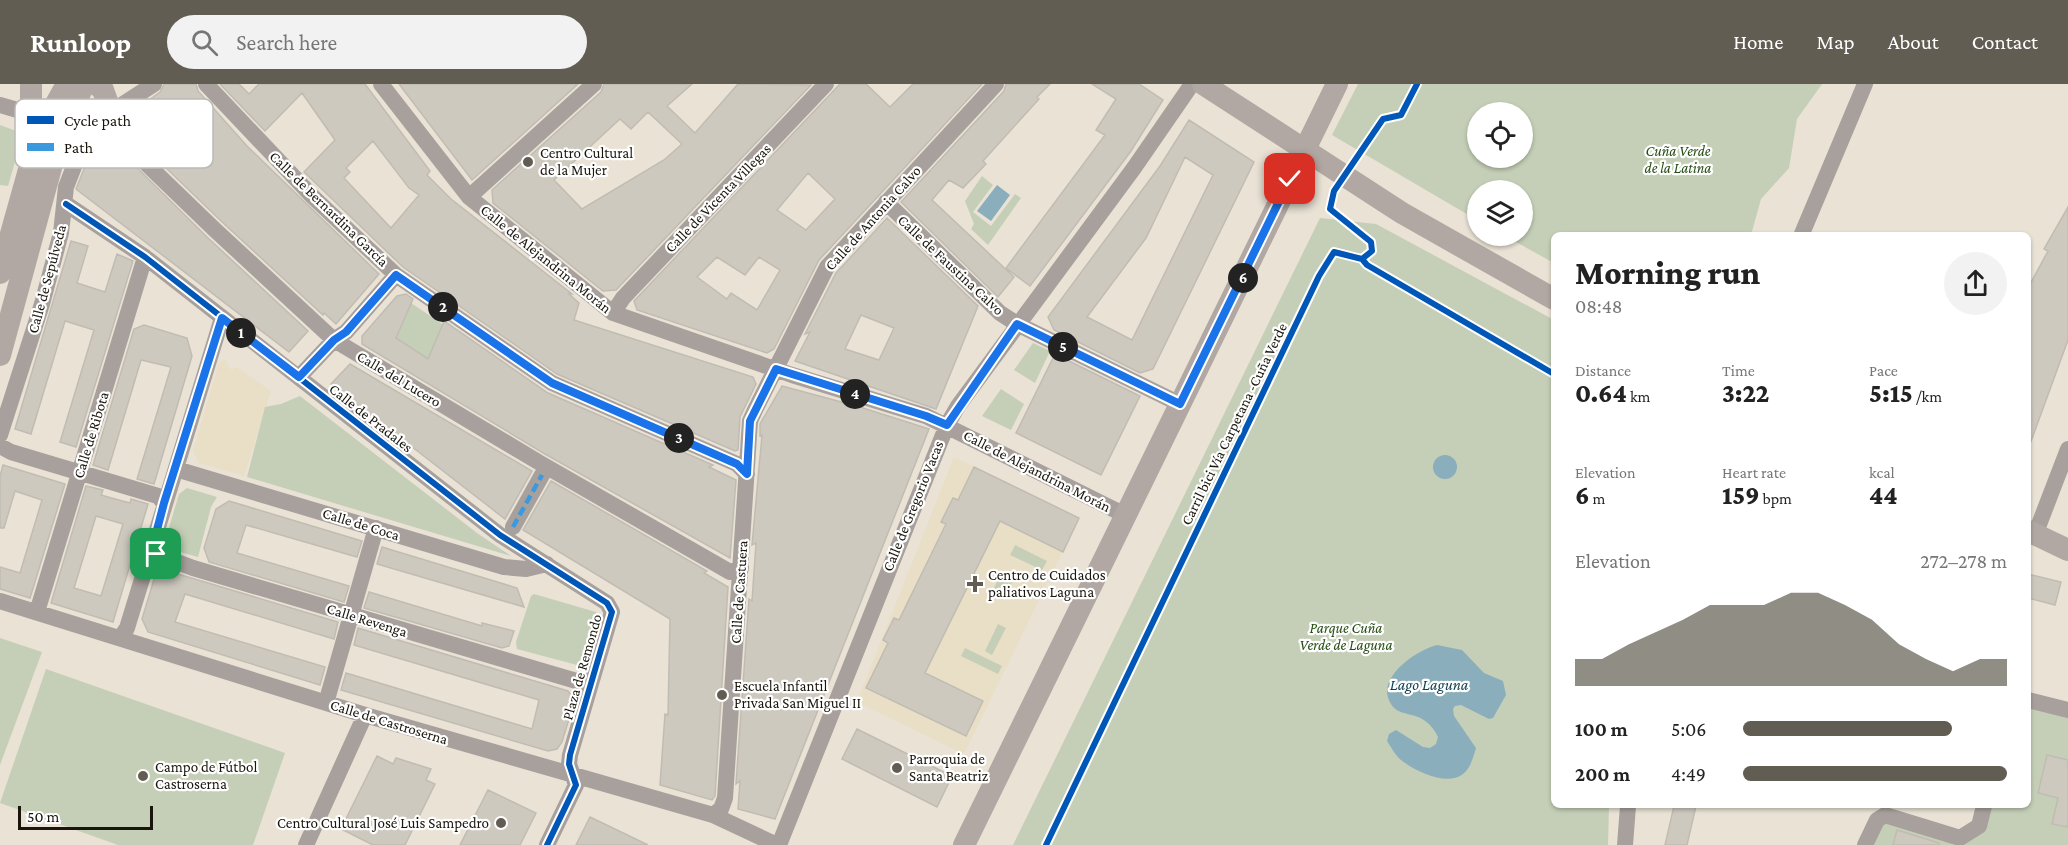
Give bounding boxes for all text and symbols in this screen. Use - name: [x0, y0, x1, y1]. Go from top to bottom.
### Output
- search box: [167, 15, 587, 69]
- icon: search: [188, 26, 221, 59]
- text: Runloop: [30, 27, 131, 58]
- text: Search here: [236, 30, 337, 55]
- text: Home: [1733, 30, 1783, 54]
- text: Map: [1816, 30, 1855, 54]
- text: About: [1888, 30, 1939, 54]
- text: Contact: [1972, 30, 2038, 54]
- legend: [15, 99, 213, 168]
- map controls: [1467, 102, 1533, 246]
- button: locate: [1467, 102, 1533, 168]
- text: Cycle path: [64, 112, 131, 130]
- text: Path: [64, 139, 94, 156]
- street label: Calle de Vicenta Villegas: [662, 140, 775, 256]
- park label: Cuña Verde de la Latina: [1645, 143, 1711, 176]
- place label: Centro Cultural de la Mujer: [540, 145, 633, 179]
- street label: Calle de Bernardina García: [266, 148, 392, 270]
- pin: [1264, 153, 1315, 204]
- marker: Centro Cultural de la Mujer: [521, 155, 535, 169]
- icon: check: [1273, 162, 1306, 195]
- street label: Calle de Antonia Calvo: [822, 163, 924, 273]
- button: layers: [1467, 180, 1533, 246]
- street label: Calle de Alejandrina Morán: [477, 202, 614, 317]
- street label: Calle de Faustina Calvo: [895, 212, 1007, 318]
- street label: Calle de Sepúlveda: [25, 223, 70, 335]
- button: share: [1944, 252, 2007, 315]
- text: Morning run: [1575, 254, 1760, 291]
- pin: 6: [1228, 263, 1258, 293]
- text: 6: [1239, 269, 1247, 286]
- pin: 2: [428, 292, 458, 322]
- text: 08:48: [1575, 295, 1623, 317]
- text: 2: [439, 298, 447, 315]
- pin: 1: [226, 318, 256, 348]
- street label: Carril bici Vía Carpetana -Cuña Verde: [1178, 320, 1291, 528]
- text: 1: [238, 324, 244, 341]
- pin: 5: [1048, 332, 1078, 362]
- text: 5: [1059, 338, 1067, 355]
- street label: Calle del Lucero: [354, 348, 444, 410]
- text: Distance: [1575, 362, 1631, 379]
- text: Time: [1722, 362, 1755, 379]
- text: Pace: [1869, 362, 1898, 379]
- pin: 4: [840, 379, 870, 409]
- text: 0.64: [1575, 379, 1627, 408]
- text: 3:22: [1722, 379, 1769, 408]
- text: 5:15: [1869, 379, 1913, 408]
- street label: Calle de Pradales: [326, 381, 416, 455]
- text: 4: [851, 385, 859, 402]
- text: km: [1627, 388, 1650, 405]
- text: /km: [1913, 388, 1942, 405]
- street label: Calle de Ribota: [70, 390, 112, 480]
- pin: 3: [664, 423, 694, 453]
- street label: Calle de Alejandrina Morán: [960, 427, 1113, 516]
- text: 3: [675, 429, 683, 446]
- street label: Calle de Gregorio Vacas: [879, 438, 947, 574]
- text: Elevation: [1575, 464, 1636, 481]
- text: Heart rate: [1722, 464, 1786, 481]
- text: kcal: [1869, 464, 1895, 481]
- text: 6: [1575, 481, 1590, 510]
- text: 159: [1722, 481, 1760, 510]
- text: 44: [1869, 481, 1898, 510]
- text: m: [1590, 490, 1605, 507]
- text: bpm: [1760, 490, 1792, 507]
- street label: Calle de Coca: [321, 505, 401, 543]
- pin: [130, 528, 181, 579]
- icon: arrive: [139, 537, 172, 570]
- street label: Calle de Castuera: [727, 540, 751, 644]
- text: Elevation: [1575, 550, 1651, 572]
- text: 272–278 m: [1920, 550, 2007, 572]
- place label: Centro de Cuidados paliativos Laguna: [988, 567, 1106, 601]
- marker: Centro de Cuidados paliativos Laguna: [966, 575, 984, 593]
- street label: Calle Revenga: [325, 600, 409, 641]
- street label: Plaza de Remondo: [559, 612, 605, 722]
- park label: Parque Cuña Verde de Laguna: [1299, 620, 1393, 654]
- water label: Lago Laguna: [1390, 676, 1469, 694]
- place label: Escuela Infantil Privada San Miguel II: [734, 678, 861, 712]
- marker: Escuela Infantil Privada San Miguel II: [715, 688, 729, 702]
- street label: Calle de Castroserna: [328, 696, 450, 748]
- text: 100 m: [1575, 718, 1628, 740]
- text: 5:06: [1671, 718, 1706, 740]
- place label: Parroquia de Santa Beatriz: [909, 751, 988, 784]
- place label: Campo de Fútbol Castroserna: [155, 759, 257, 792]
- marker: Parroquia de Santa Beatriz: [890, 761, 904, 775]
- text: 200 m: [1575, 763, 1630, 785]
- text: 4:49: [1671, 763, 1706, 785]
- marker: Campo de Fútbol Castroserna: [136, 769, 150, 783]
- scale bar: [18, 803, 153, 830]
- text: 50 m: [27, 808, 59, 825]
- place label: Centro Cultural José Luis Sampedro: [277, 815, 489, 832]
- marker: Centro Cultural José Luis Sampedro: [494, 816, 508, 830]

